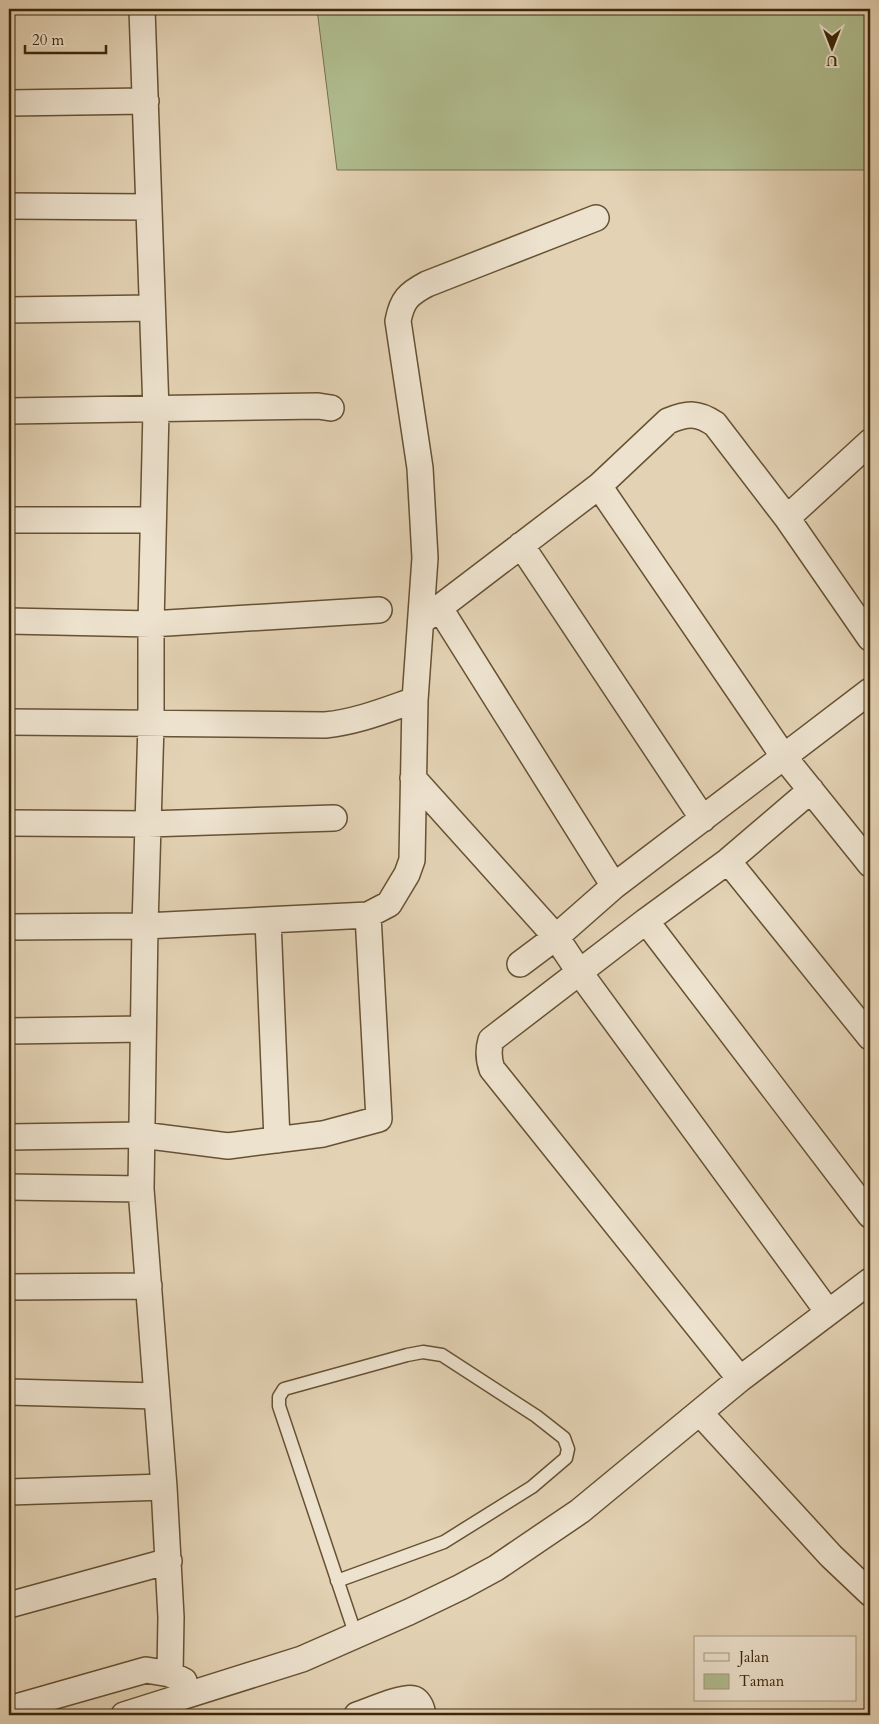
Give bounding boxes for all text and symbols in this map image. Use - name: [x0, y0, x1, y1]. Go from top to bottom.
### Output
- scale bar: [25, 22, 106, 54]
- north arrow: [806, 22, 856, 72]
- text: 20 m: [32, 30, 64, 50]
- text: U: [826, 51, 838, 70]
- legend: [694, 1636, 856, 1702]
- text: Jalan: [737, 1647, 770, 1667]
- text: Taman: [739, 1671, 785, 1691]

